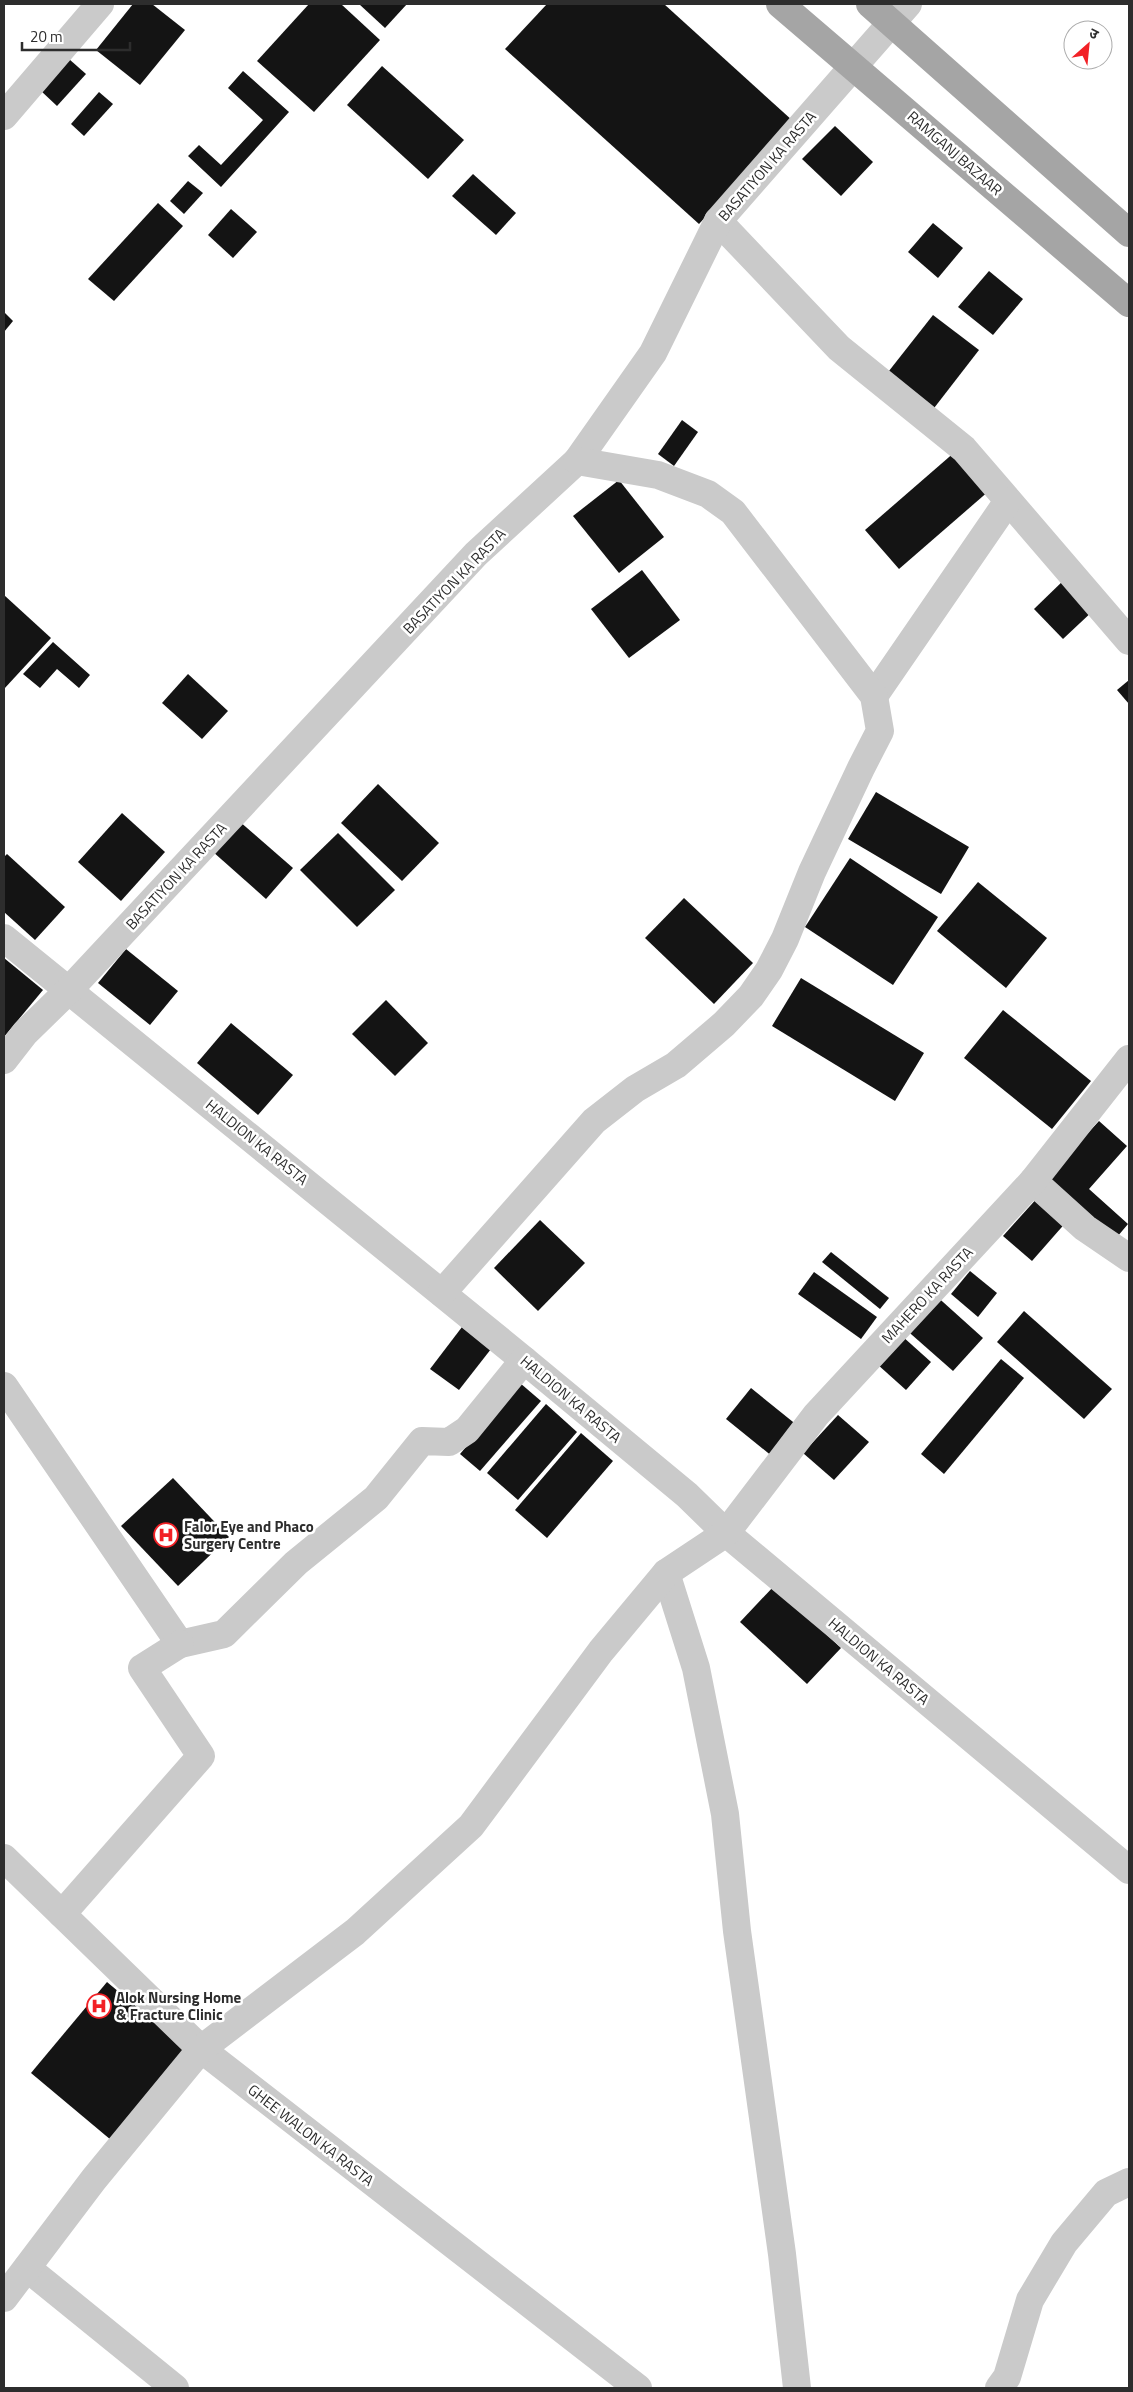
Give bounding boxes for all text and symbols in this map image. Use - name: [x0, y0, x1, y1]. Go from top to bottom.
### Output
- scale bar: [22, 20, 130, 52]
- north arrow: [1063, 20, 1113, 70]
- text: उ: [1086, 22, 1103, 45]
- text: 20 m: [30, 25, 63, 48]
- street label: RAMGANJ BAZAAR: [902, 105, 1008, 201]
- street label: BASATIYON KA RASTA: [712, 106, 822, 226]
- street label: BASATIYON KA RASTA: [397, 523, 511, 639]
- street label: BASATIYON KA RASTA: [120, 817, 232, 935]
- street label: HALDION KA RASTA: [201, 1093, 313, 1191]
- street label: MAHERO KA RASTA: [876, 1241, 978, 1349]
- street label: HALDION KA RASTA: [515, 1350, 627, 1448]
- place label: Falor Eye and Phaco Surgery Centre: [184, 1515, 314, 1555]
- hospital icon: Falor Eye and Phaco Surgery Centre: [153, 1522, 179, 1548]
- street label: HALDION KA RASTA: [823, 1612, 935, 1710]
- place label: Alok Nursing Home & Fracture Clinic: [116, 1986, 242, 2026]
- hospital icon: Alok Nursing Home & Fracture Clinic: [86, 1993, 112, 2019]
- street label: GHEE WALON KA RASTA: [243, 2078, 379, 2192]

